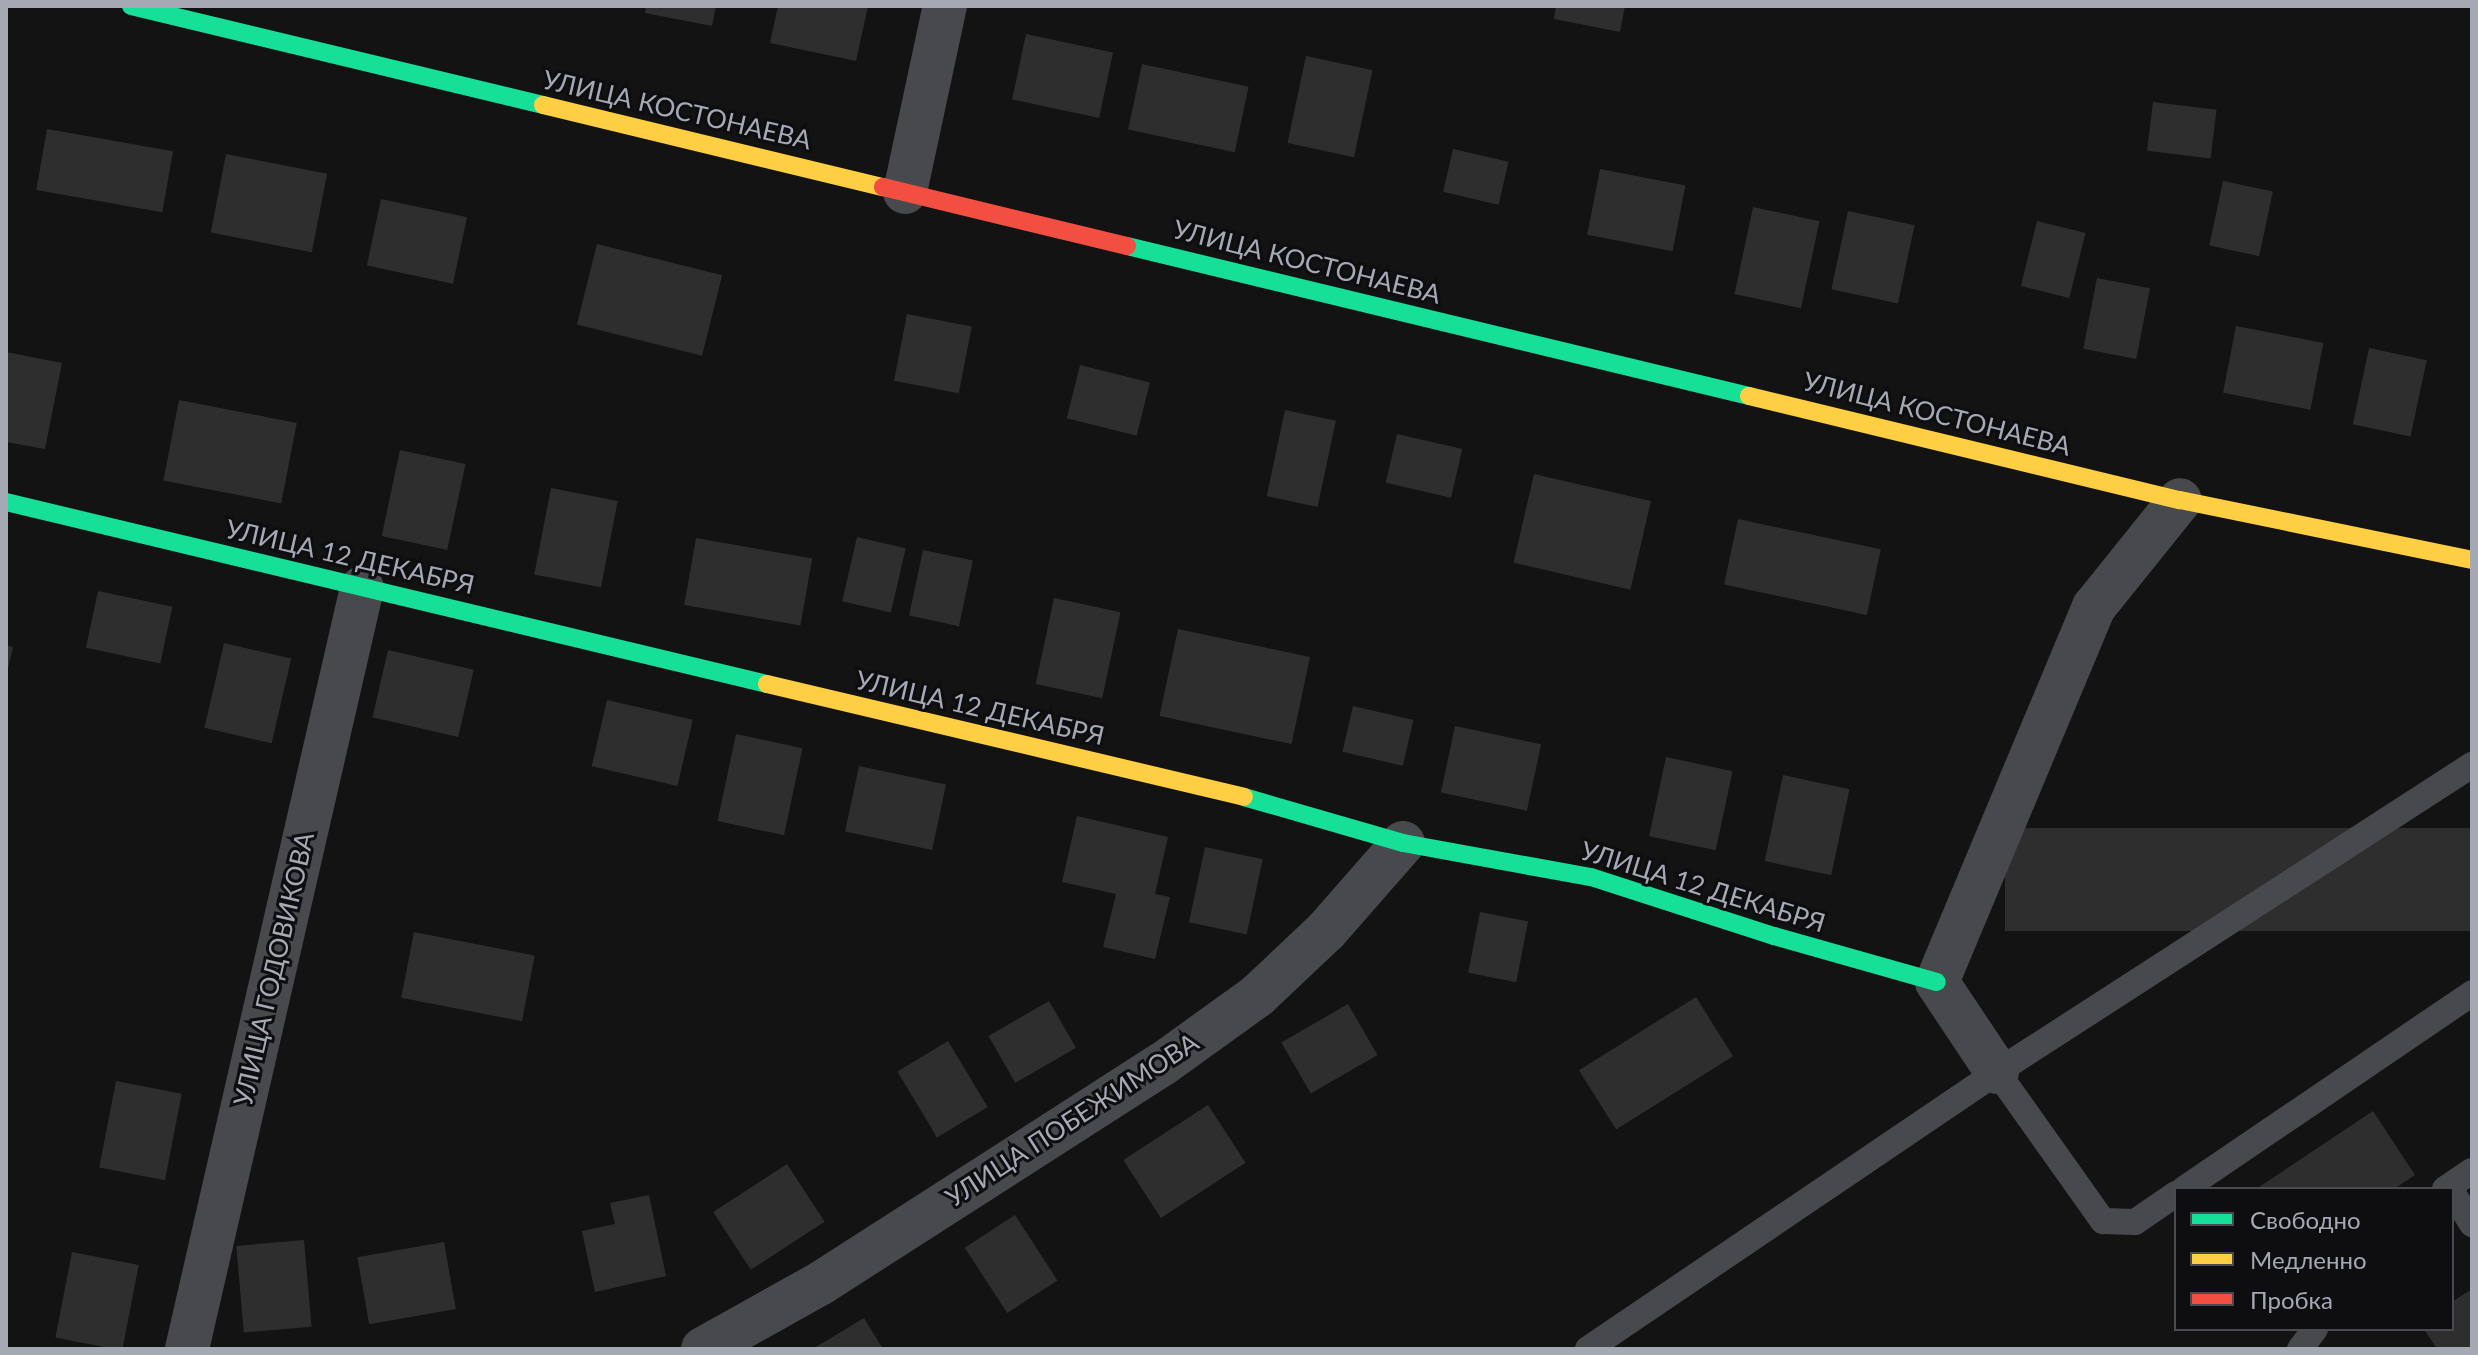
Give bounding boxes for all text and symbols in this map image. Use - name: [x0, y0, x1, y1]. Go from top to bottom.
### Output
- street label: УЛИЦА КОСТОНАЕВА: [540, 64, 814, 156]
- street label: УЛИЦА КОСТОНАЕВА: [1170, 214, 1444, 310]
- street label: УЛИЦА КОСТОНАЕВА: [1800, 366, 2074, 462]
- street label: УЛИЦА 12 ДЕКАБРЯ: [223, 513, 477, 601]
- street label: УЛИЦА 12 ДЕКАБРЯ: [853, 664, 1107, 752]
- street label: УЛИЦА ГОДОВИКОВА: [227, 829, 321, 1109]
- street label: УЛИЦА 12 ДЕКАБРЯ: [1577, 835, 1829, 939]
- street label: УЛИЦА ПОБЕЖИМОВА: [940, 1027, 1204, 1213]
- legend: [2174, 1187, 2454, 1331]
- text: Свободно: [2250, 1205, 2361, 1234]
- text: Медленно: [2250, 1245, 2367, 1274]
- text: Пробка: [2250, 1285, 2333, 1314]

